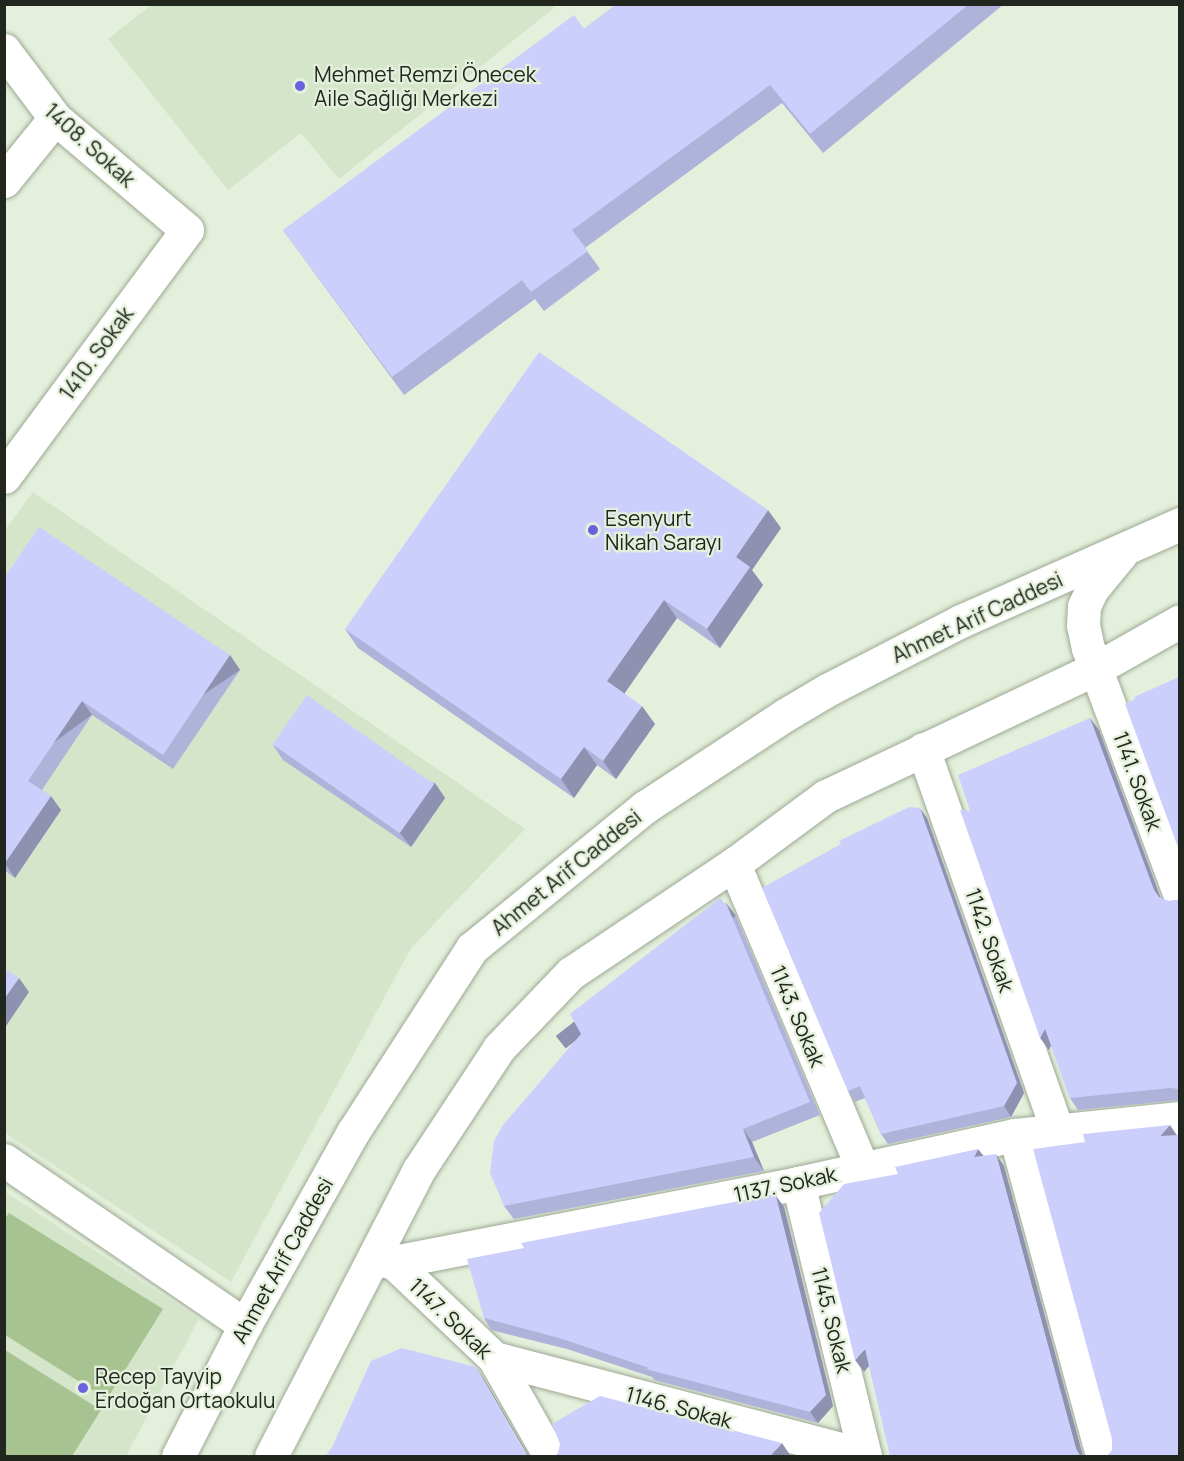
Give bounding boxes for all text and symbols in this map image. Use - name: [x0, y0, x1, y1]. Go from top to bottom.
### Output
- place label: Mehmet Remzi Önecek Aile Sağlığı Merkezi: [314, 61, 536, 111]
- marker: Mehmet Remzi Önecek Aile Sağlığı Merkezi: [291, 77, 309, 95]
- street label: 1408. Sokak: [40, 98, 140, 192]
- street label: 1410. Sokak: [54, 302, 138, 404]
- place label: Esenyurt Nikah Sarayı: [605, 505, 722, 555]
- marker: Esenyurt Nikah Sarayı: [586, 523, 600, 537]
- street label: Ahmet Arif Caddesi: [888, 566, 1066, 668]
- street label: 1141. Sokak: [1108, 728, 1168, 834]
- street label: Ahmet Arif Caddesi: [486, 804, 646, 940]
- street label: 1142. Sokak: [960, 885, 1020, 995]
- street label: 1143. Sokak: [765, 961, 831, 1071]
- street label: 1137. Sokak: [731, 1161, 839, 1207]
- street label: Ahmet Arif Caddesi: [226, 1173, 338, 1347]
- street label: 1145. Sokak: [807, 1264, 857, 1376]
- street label: 1147. Sokak: [404, 1272, 498, 1364]
- place label: Recep Tayyip Erdoğan Ortaokulu: [95, 1363, 275, 1413]
- marker: Recep Tayyip Erdoğan Ortaokulu: [76, 1381, 90, 1395]
- street label: 1146. Sokak: [623, 1381, 735, 1433]

